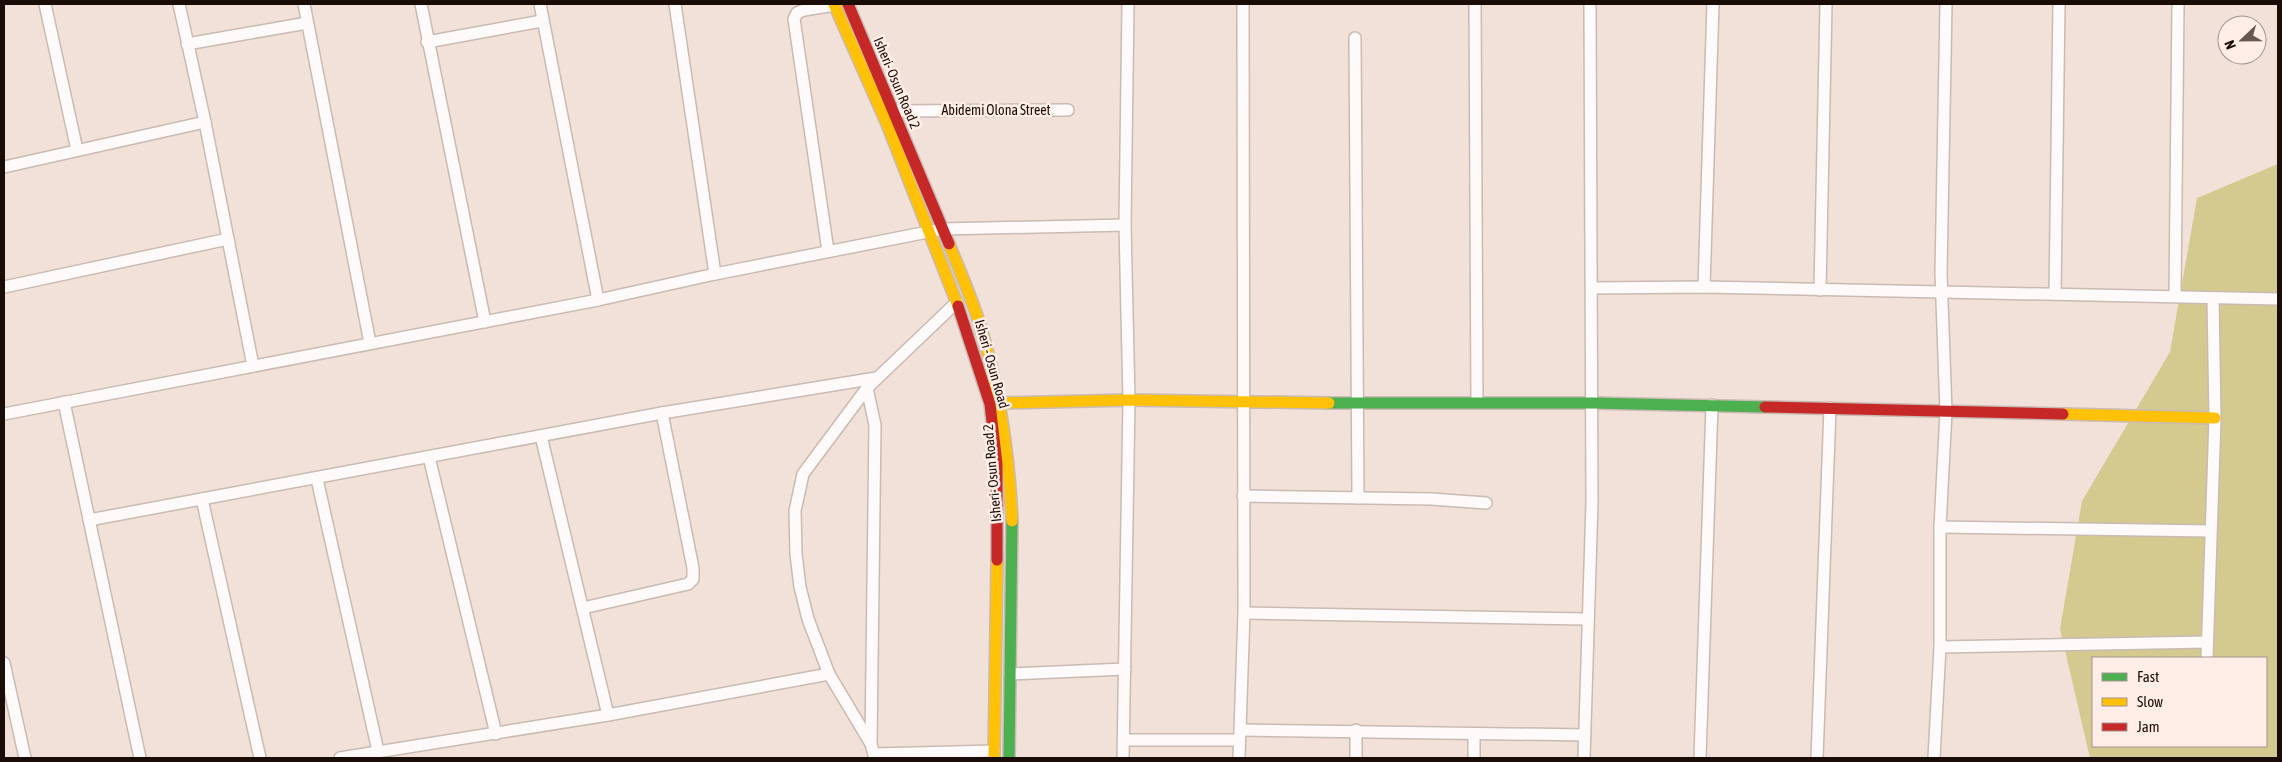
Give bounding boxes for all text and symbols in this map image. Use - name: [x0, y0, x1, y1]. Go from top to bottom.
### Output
- north arrow: [2217, 15, 2267, 65]
- street label: Isheri- Osun Road 2: [870, 35, 924, 131]
- text: N: [2221, 38, 2239, 52]
- street label: Abidemi Olona Street: [941, 102, 1051, 118]
- street label: Isheri - Osun Road: [972, 318, 1012, 410]
- street label: Isheri- Osun Road 2: [980, 423, 1004, 523]
- legend: [2092, 657, 2267, 747]
- text: Fast: [2137, 668, 2159, 685]
- text: Slow: [2137, 693, 2163, 710]
- text: Jam: [2137, 718, 2160, 735]

